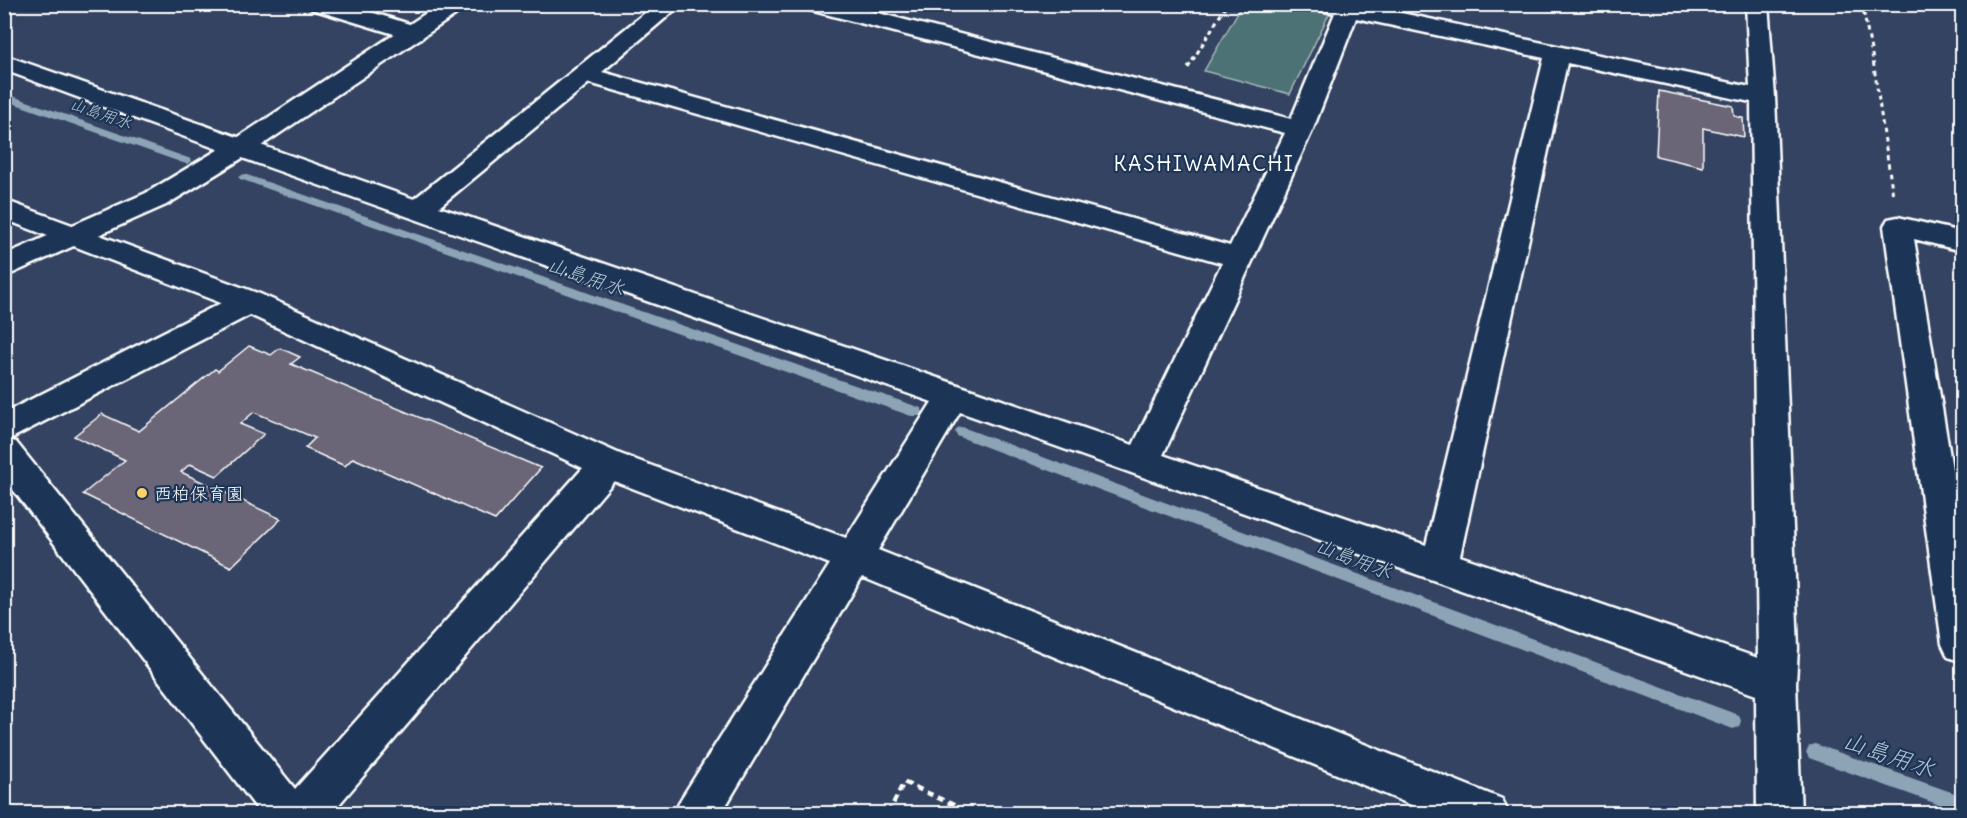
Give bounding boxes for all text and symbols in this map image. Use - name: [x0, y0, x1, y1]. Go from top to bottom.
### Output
- water label: 山島用水: [67, 93, 135, 133]
- district label: KASHIWAMACHI: [1114, 150, 1294, 177]
- water label: 山島用水: [544, 251, 628, 301]
- place label: 西柏保育園: [154, 482, 244, 505]
- marker: 西柏保育園: [135, 486, 149, 500]
- water label: 山島用水: [1312, 532, 1396, 584]
- water label: 山島用水: [1839, 724, 1939, 784]

